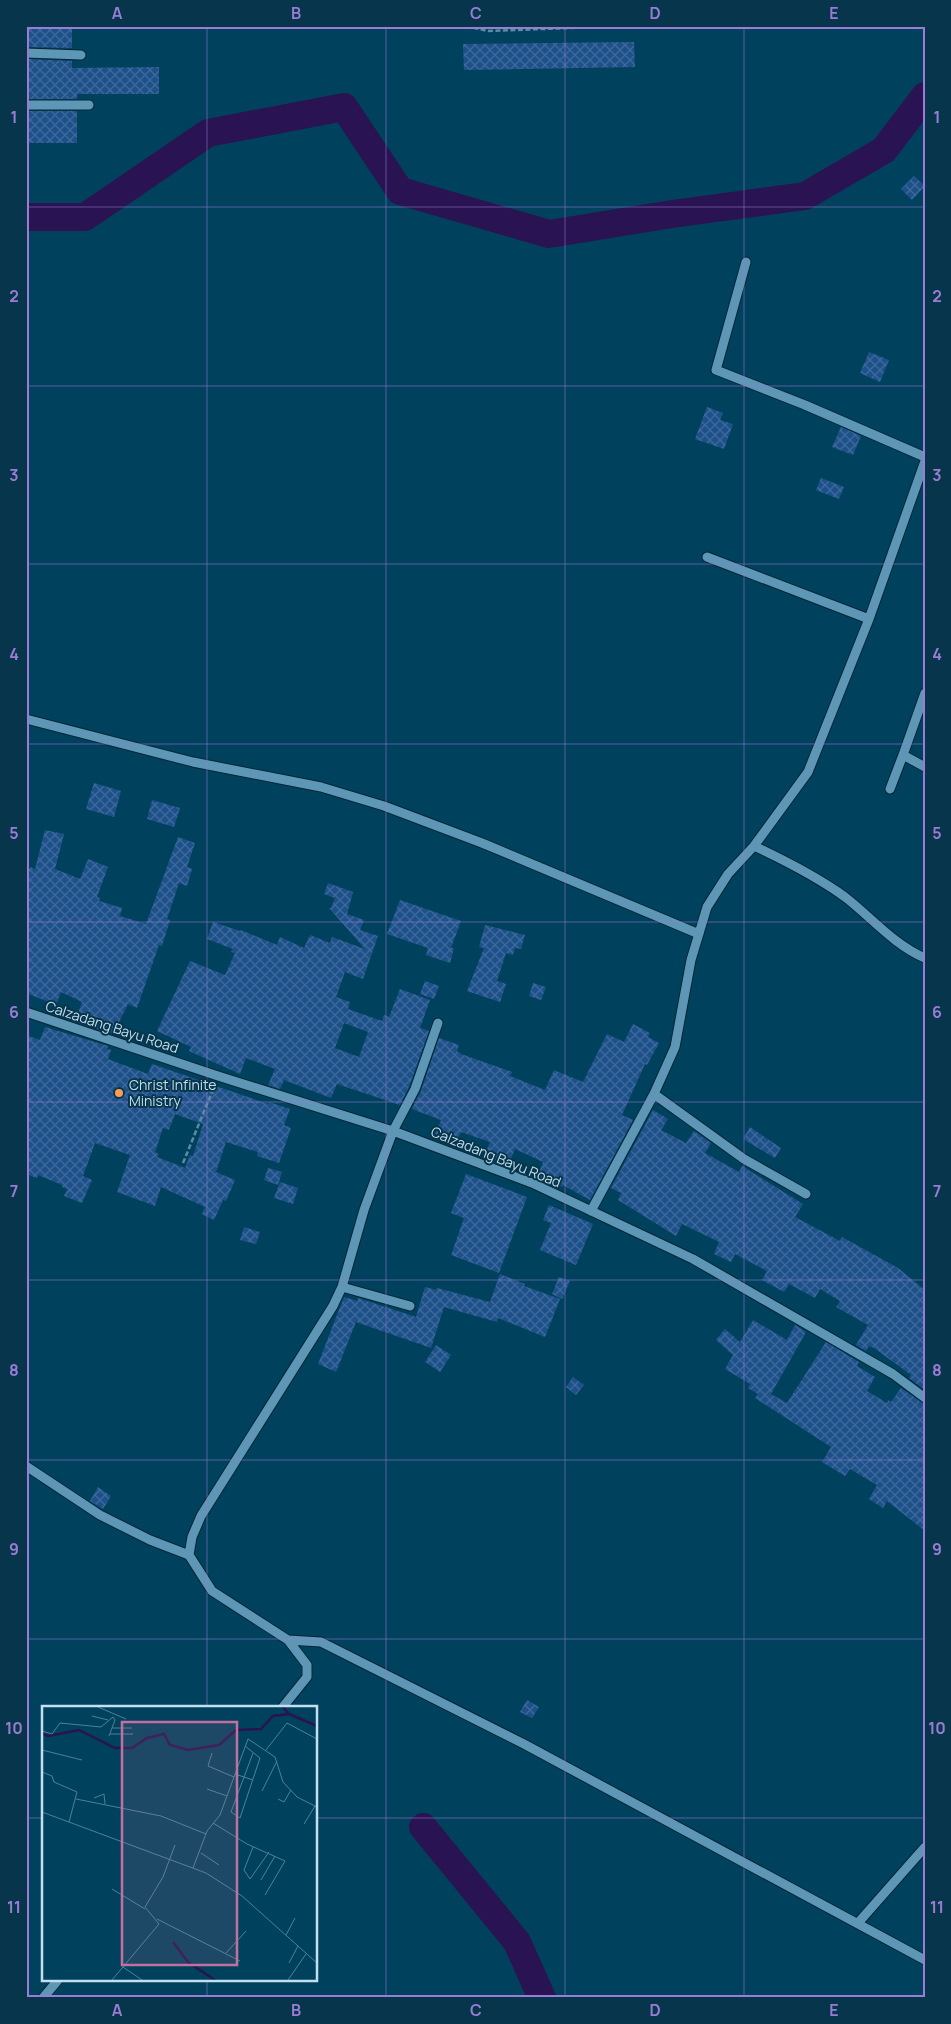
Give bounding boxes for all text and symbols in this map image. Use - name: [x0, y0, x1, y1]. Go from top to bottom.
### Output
- text: A: [112, 2, 123, 24]
- text: B: [291, 2, 301, 24]
- text: C: [470, 2, 482, 24]
- text: D: [649, 2, 661, 24]
- text: E: [829, 2, 839, 24]
- text: 1: [10, 106, 18, 128]
- text: 1: [933, 106, 941, 128]
- text: 2: [9, 285, 19, 307]
- text: 2: [932, 285, 942, 307]
- text: 3: [9, 464, 19, 486]
- text: 3: [932, 464, 942, 486]
- text: 4: [9, 643, 19, 665]
- text: 4: [932, 643, 942, 665]
- text: 5: [9, 822, 19, 844]
- text: 5: [932, 822, 942, 844]
- street label: Calzadang Bayu Road: [43, 996, 181, 1057]
- text: 6: [9, 1001, 19, 1023]
- text: 6: [932, 1001, 942, 1023]
- place label: Christ Infinite Ministry: [129, 1075, 217, 1110]
- marker: Christ Infinite Ministry: [113, 1087, 125, 1099]
- street label: Calzadang Bayu Road: [428, 1122, 564, 1191]
- text: 7: [10, 1180, 18, 1202]
- text: 7: [933, 1180, 941, 1202]
- text: 8: [9, 1359, 19, 1381]
- text: 8: [932, 1359, 942, 1381]
- text: 9: [9, 1538, 19, 1560]
- text: 9: [932, 1538, 942, 1560]
- inset map: [42, 1706, 318, 1982]
- text: 10: [5, 1717, 23, 1739]
- text: 10: [928, 1717, 946, 1739]
- text: 11: [7, 1896, 21, 1918]
- text: 11: [930, 1896, 944, 1918]
- text: A: [112, 1999, 123, 2021]
- text: B: [291, 1999, 301, 2021]
- text: C: [470, 1999, 482, 2021]
- text: D: [649, 1999, 661, 2021]
- text: E: [829, 1999, 839, 2021]

